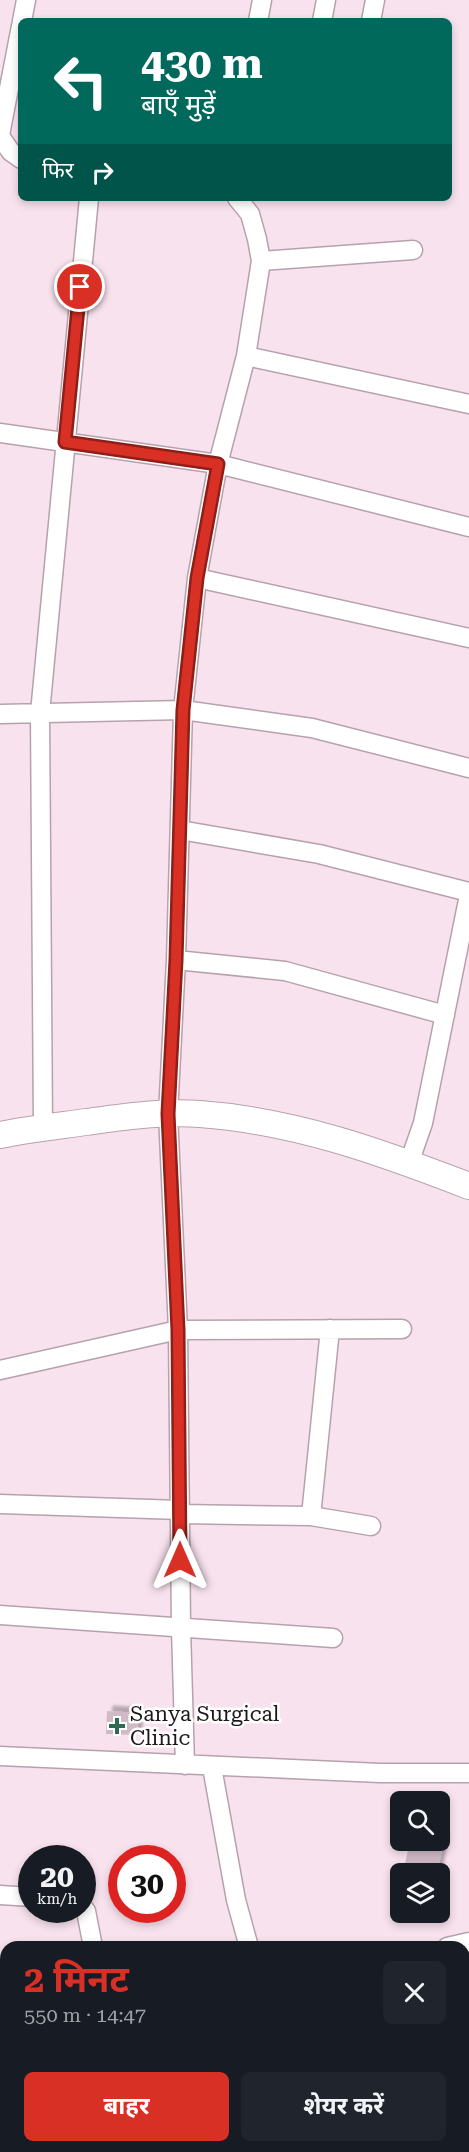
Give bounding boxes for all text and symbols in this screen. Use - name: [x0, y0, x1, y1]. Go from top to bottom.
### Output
- text: 430 m: [141, 39, 263, 88]
- icon: left: [42, 42, 120, 120]
- text: बाएँ मुड़ें: [141, 89, 216, 121]
- icon: right: [86, 156, 119, 189]
- text: फिर: [42, 158, 74, 183]
- pin: [54, 261, 105, 312]
- icon: arrive: [63, 270, 96, 303]
- position arrow: [148, 1528, 212, 1592]
- place label: Sanya Surgical Clinic: [130, 1702, 280, 1750]
- marker: Sanya Surgical Clinic: [108, 1717, 126, 1735]
- map controls: [390, 1791, 450, 1923]
- button: search: [390, 1791, 450, 1851]
- speed limit sign: 30: [108, 1845, 186, 1923]
- text: 20: [40, 1859, 74, 1894]
- button: layers: [390, 1863, 450, 1923]
- text: km/h: [37, 1890, 77, 1908]
- text: 2 मिनट: [24, 1959, 129, 2001]
- button: close: [383, 1961, 446, 2024]
- text: 550 m · 14:47: [24, 2003, 146, 2027]
- button: बाहर: [24, 2072, 229, 2141]
- button: शेयर करें: [241, 2072, 446, 2141]

